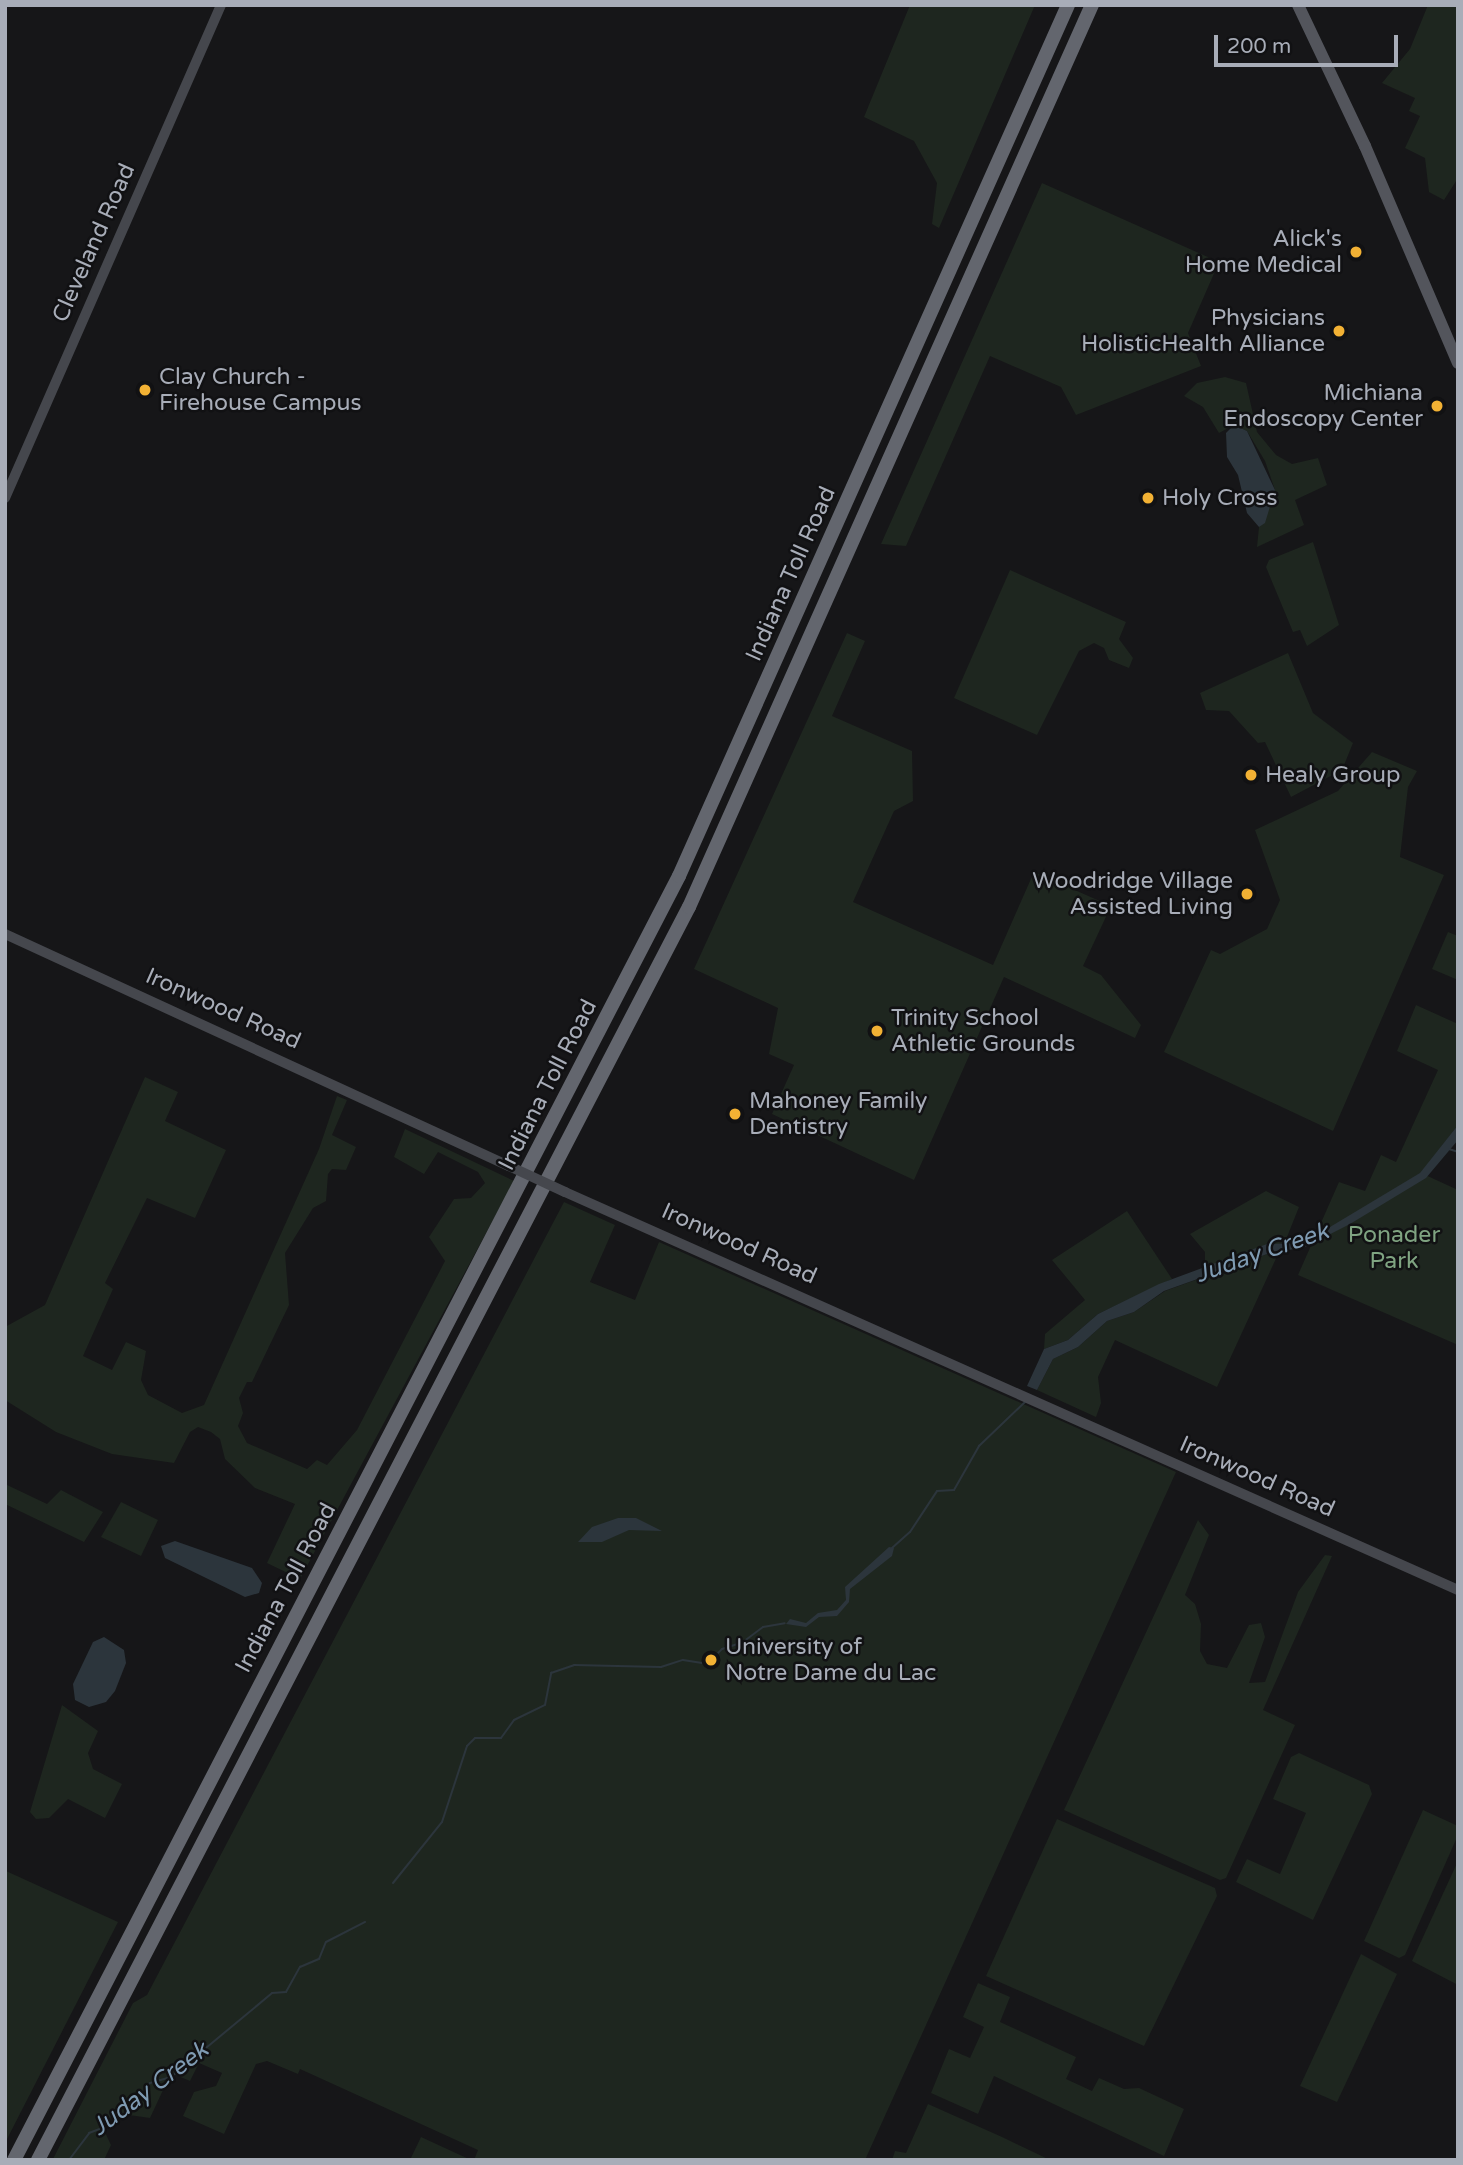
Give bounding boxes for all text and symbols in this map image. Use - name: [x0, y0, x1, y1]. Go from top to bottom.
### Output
- scale bar: [1218, 21, 1402, 65]
- text: 200 m: [1227, 34, 1291, 59]
- street label: Cleveland Road: [47, 159, 141, 327]
- place label: Alick's Home Medical: [1185, 225, 1342, 279]
- marker: Alick's Home Medical: [1348, 244, 1364, 260]
- place label: Physicians HolisticHealth Alliance: [1081, 304, 1325, 358]
- marker: Physicians HolisticHealth Alliance: [1331, 323, 1347, 339]
- place label: Clay Church - Firehouse Campus: [159, 363, 362, 417]
- place label: Michiana Endoscopy Center: [1223, 379, 1423, 433]
- marker: Clay Church - Firehouse Campus: [137, 382, 153, 398]
- marker: Michiana Endoscopy Center: [1429, 398, 1445, 414]
- street label: Indiana Toll Road: [740, 482, 842, 666]
- place label: Holy Cross: [1162, 484, 1277, 512]
- marker: Holy Cross: [1140, 490, 1156, 506]
- place label: Healy Group: [1265, 761, 1400, 789]
- marker: Healy Group: [1243, 767, 1259, 783]
- place label: Woodridge Village Assisted Living: [1032, 867, 1233, 921]
- marker: Woodridge Village Assisted Living: [1239, 886, 1255, 902]
- street label: Ironwood Road: [141, 962, 305, 1056]
- street label: Indiana Toll Road: [493, 995, 603, 1175]
- place label: Trinity School Athletic Grounds: [891, 1004, 1075, 1058]
- marker: Trinity School Athletic Grounds: [869, 1023, 885, 1039]
- place label: Mahoney Family Dentistry: [749, 1087, 927, 1141]
- marker: Mahoney Family Dentistry: [727, 1106, 743, 1122]
- street label: Ironwood Road: [657, 1197, 821, 1291]
- water label: Juday Creek: [1192, 1217, 1332, 1289]
- park label: Ponader Park: [1348, 1221, 1440, 1275]
- street label: Ironwood Road: [1175, 1430, 1339, 1524]
- street label: Indiana Toll Road: [230, 1498, 342, 1678]
- place label: University of Notre Dame du Lac: [725, 1633, 936, 1687]
- marker: University of Notre Dame du Lac: [703, 1652, 719, 1668]
- water label: Juday Creek: [86, 2036, 214, 2142]

